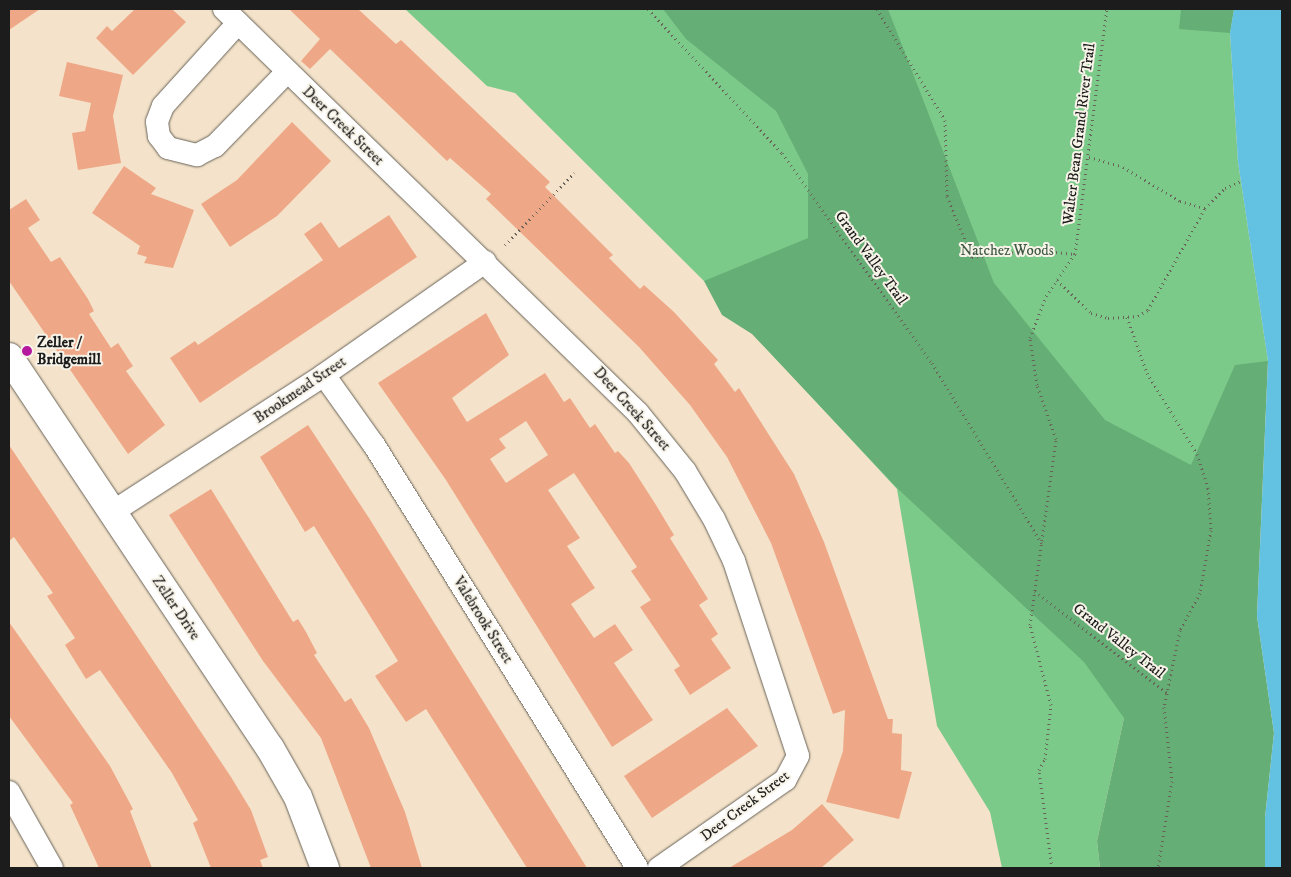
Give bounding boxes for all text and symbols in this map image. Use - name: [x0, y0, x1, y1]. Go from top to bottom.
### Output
- street label: Walter Bean Grand River Trail: [1059, 42, 1099, 226]
- street label: Deer Creek Street: [298, 83, 388, 169]
- street label: Grand Valley Trail: [831, 208, 911, 308]
- park label: Natchez Woods: [960, 242, 1054, 260]
- place label: Zeller / Bridgemill: [37, 333, 101, 368]
- marker: Zeller / Bridgemill: [21, 345, 33, 357]
- street label: Brookmead Street: [251, 353, 349, 427]
- street label: Deer Creek Street: [590, 363, 674, 455]
- street label: Zeller Drive: [148, 573, 204, 643]
- street label: Valebrook Street: [449, 573, 517, 667]
- street label: Grand Valley Trail: [1070, 600, 1168, 682]
- street label: Deer Creek Street: [697, 767, 793, 845]

